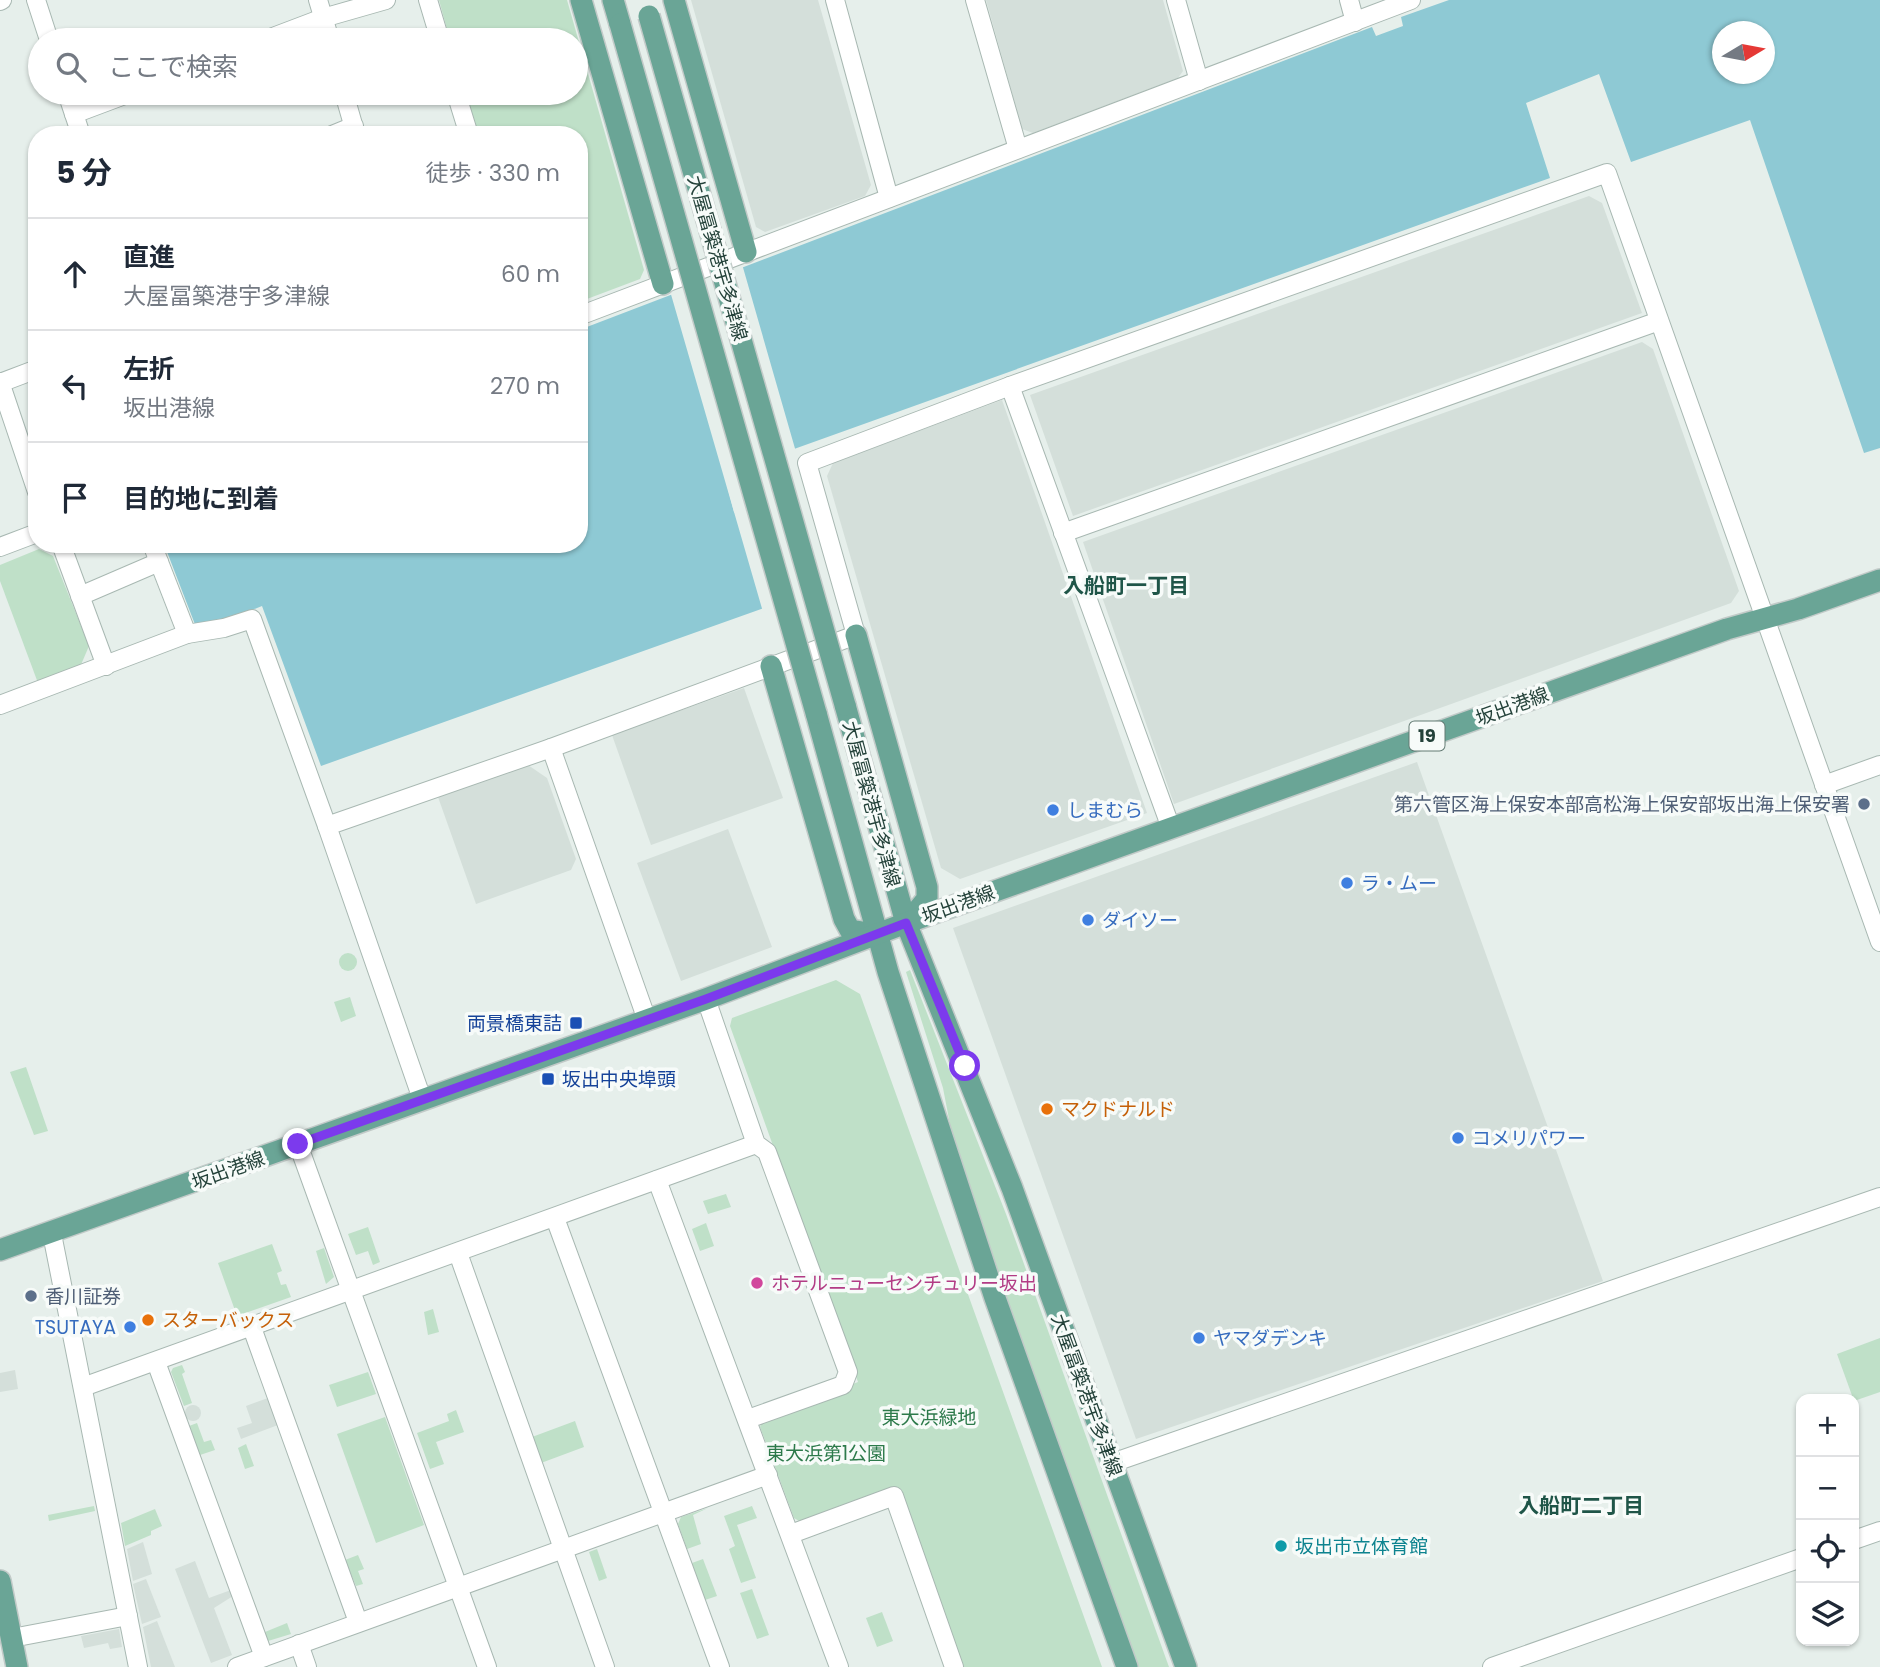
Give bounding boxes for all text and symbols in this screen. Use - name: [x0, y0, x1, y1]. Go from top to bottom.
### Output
- north arrow: [1712, 21, 1775, 84]
- search box: [28, 28, 588, 105]
- icon: search: [52, 48, 90, 86]
- text: ここで検索: [108, 49, 238, 85]
- text: 5 分: [56, 151, 112, 194]
- text: 徒歩 · 330 m: [425, 157, 560, 189]
- street label: 大屋冨築港宇多津線: [681, 172, 754, 344]
- text: 直進: [123, 239, 175, 275]
- icon: ahead: [56, 255, 94, 293]
- text: 60 m: [501, 258, 560, 290]
- text: 大屋冨築港宇多津線: [123, 280, 330, 312]
- text: 左折: [123, 351, 175, 387]
- icon: left: [56, 367, 94, 405]
- text: 270 m: [490, 370, 560, 402]
- text: 坂出港線: [123, 392, 215, 424]
- icon: arrive: [56, 479, 94, 517]
- text: 目的地に到着: [123, 481, 279, 517]
- district label: 入船町一丁目: [1063, 571, 1189, 600]
- street label: 坂出港線: [1472, 681, 1553, 732]
- street label: 大屋冨築港宇多津線: [836, 718, 907, 890]
- road number: 19: [1410, 722, 1444, 750]
- place label: 第六管区海上保安本部高松海上保安部坂出海上保安署: [1394, 791, 1850, 818]
- marker: 第六管区海上保安本部高松海上保安部坂出海上保安署: [1856, 796, 1872, 812]
- place label: しまむら: [1067, 797, 1143, 824]
- marker: しまむら: [1045, 802, 1061, 818]
- place label: ラ・ムー: [1361, 870, 1437, 897]
- marker: ラ・ムー: [1339, 875, 1355, 891]
- street label: 坂出港線: [918, 879, 999, 930]
- place label: ダイソー: [1102, 907, 1178, 934]
- marker: ダイソー: [1080, 912, 1096, 928]
- place label: 両景橋東詰: [467, 1010, 562, 1037]
- marker: 両景橋東詰: [568, 1015, 584, 1031]
- route start: [949, 1050, 980, 1081]
- place label: 坂出中央埠頭: [562, 1066, 676, 1093]
- marker: 坂出中央埠頭: [540, 1071, 556, 1087]
- place label: マクドナルド: [1061, 1096, 1175, 1123]
- marker: マクドナルド: [1039, 1101, 1055, 1117]
- place label: コメリパワー: [1472, 1125, 1586, 1152]
- route end: [282, 1128, 313, 1159]
- marker: コメリパワー: [1450, 1130, 1466, 1146]
- street label: 坂出港線: [188, 1145, 269, 1196]
- place label: ホテルニューセンチュリー坂出: [771, 1270, 1037, 1297]
- marker: ホテルニューセンチュリー坂出: [749, 1275, 765, 1291]
- place label: 香川証券: [45, 1283, 121, 1310]
- marker: 香川証券: [23, 1288, 39, 1304]
- place label: スターバックス: [162, 1307, 294, 1334]
- street label: 大屋冨築港宇多津線: [1045, 1310, 1128, 1480]
- marker: スターバックス: [140, 1312, 156, 1328]
- place label: TSUTAYA: [35, 1314, 116, 1341]
- marker: TSUTAYA: [122, 1319, 138, 1335]
- place label: ヤマダデンキ: [1213, 1325, 1327, 1352]
- marker: ヤマダデンキ: [1191, 1330, 1207, 1346]
- map controls: [1796, 1394, 1859, 1646]
- button: +: [1796, 1394, 1859, 1457]
- park label: 東大浜緑地: [881, 1404, 977, 1431]
- park label: 東大浜第1公園: [766, 1440, 886, 1467]
- button: −: [1796, 1457, 1859, 1520]
- district label: 入船町二丁目: [1518, 1491, 1644, 1520]
- button: locate: [1796, 1520, 1859, 1583]
- place label: 坂出市立体育館: [1295, 1533, 1428, 1560]
- marker: 坂出市立体育館: [1273, 1538, 1289, 1554]
- button: layers: [1796, 1583, 1859, 1646]

